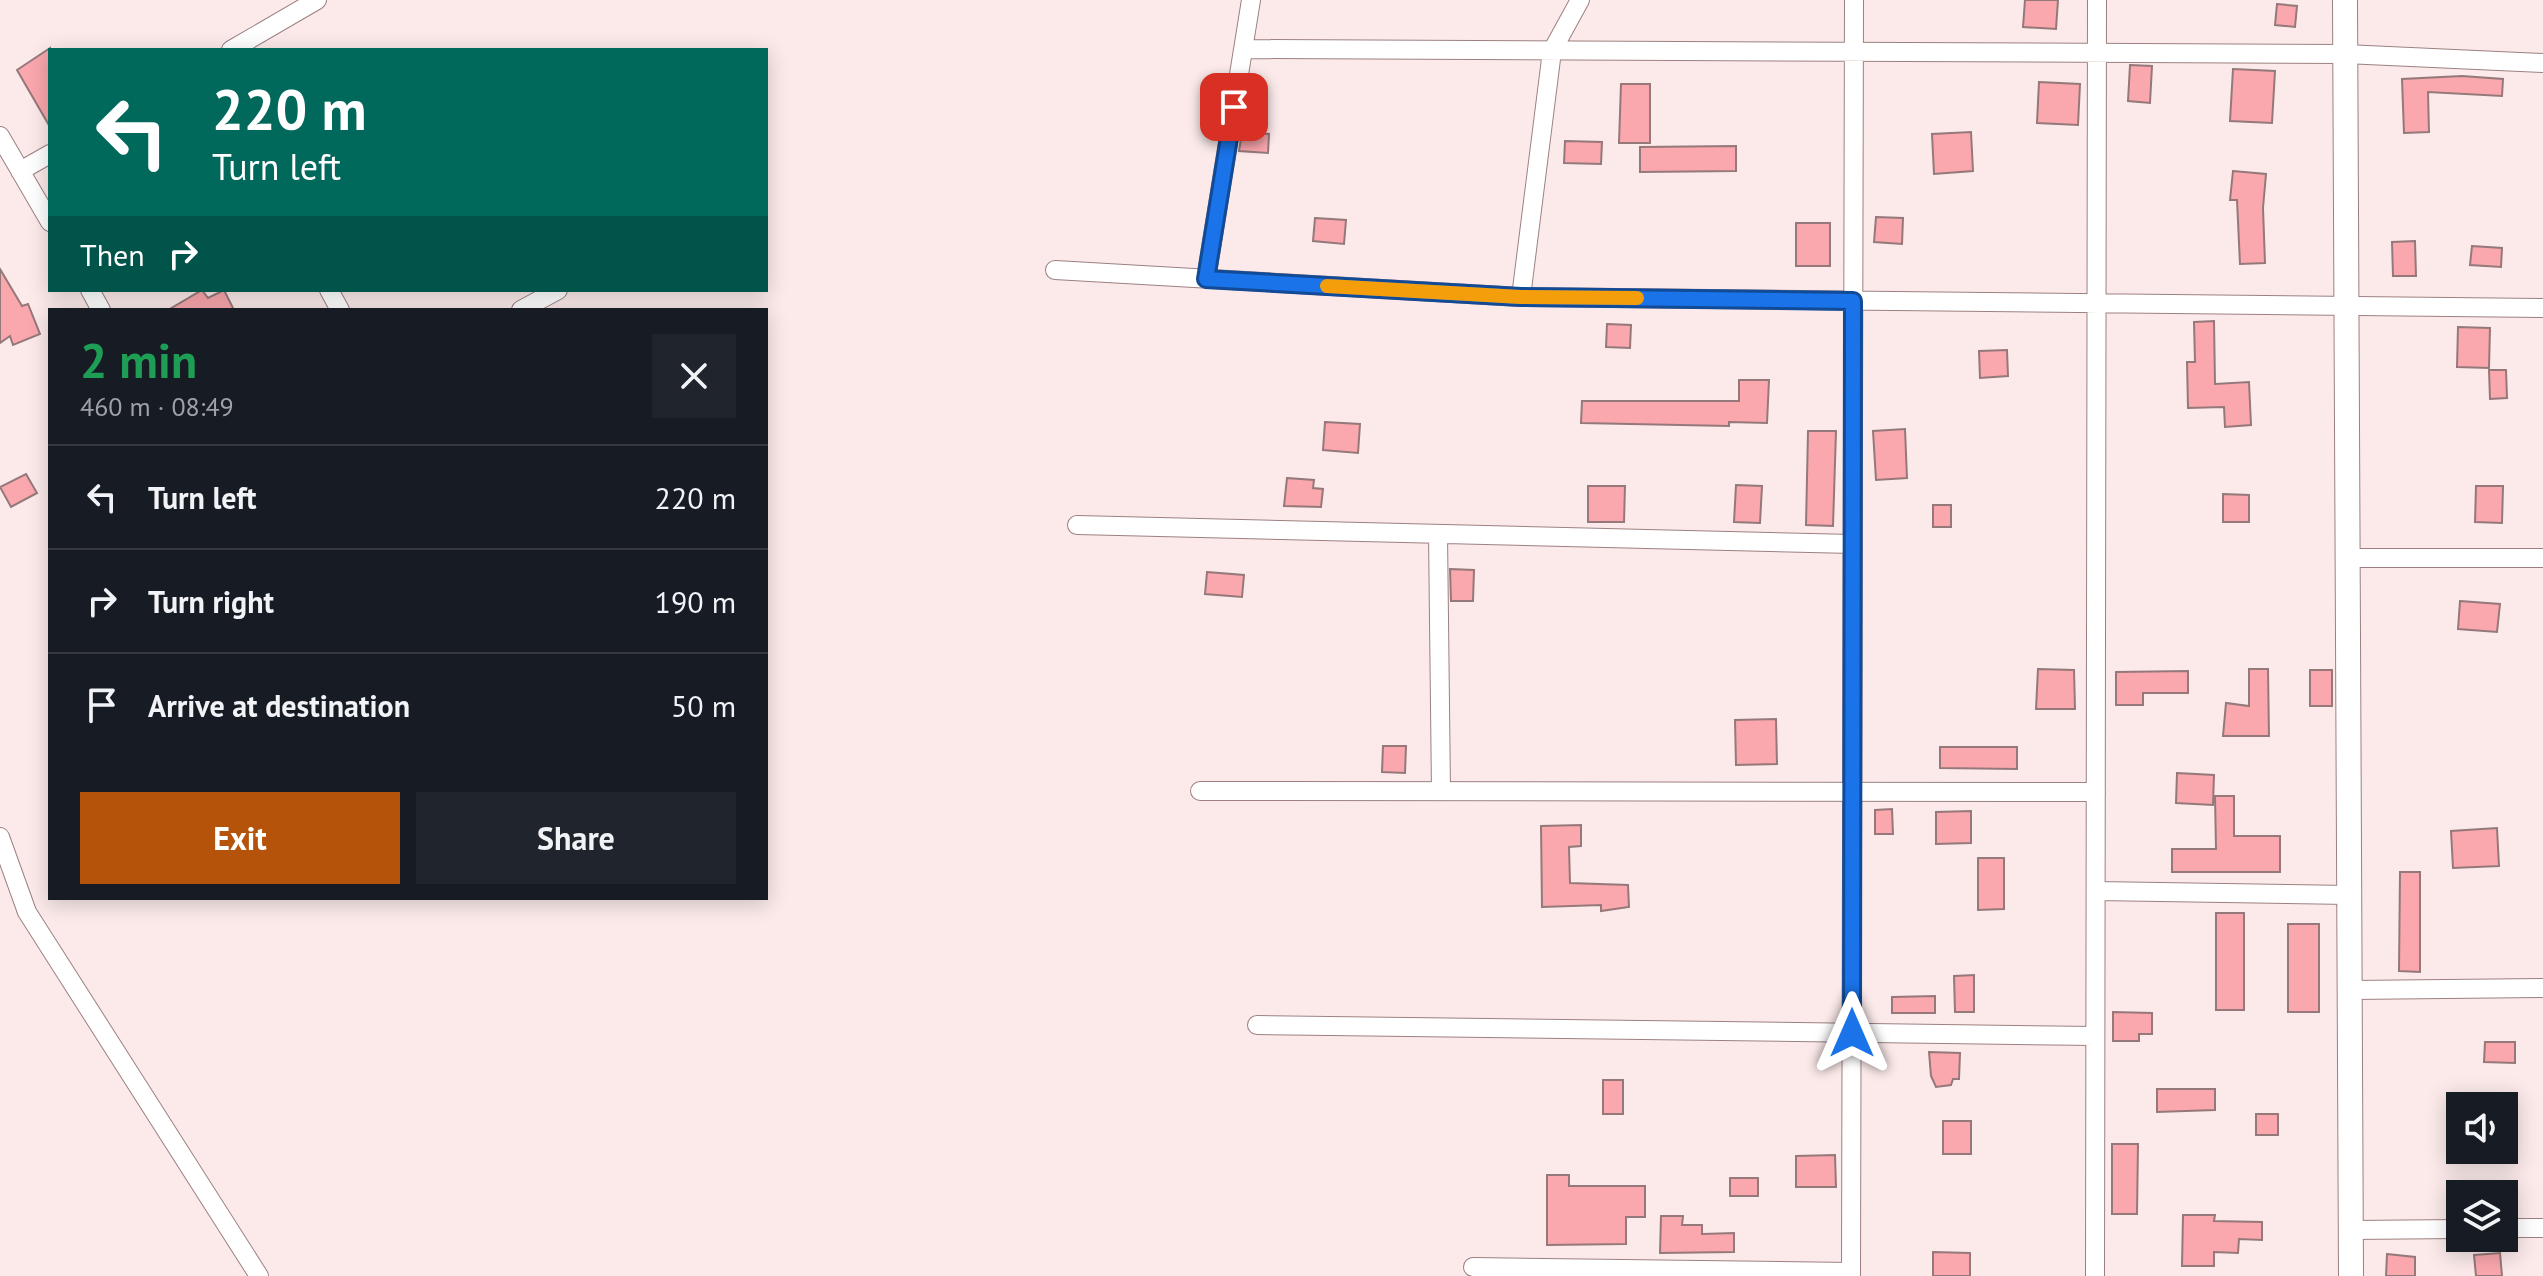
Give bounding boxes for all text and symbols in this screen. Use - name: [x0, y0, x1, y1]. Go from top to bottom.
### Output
- text: 220 m: [212, 73, 367, 145]
- pin: [1200, 73, 1268, 141]
- icon: left: [80, 80, 184, 184]
- icon: arrive: [1212, 85, 1256, 129]
- text: Turn left: [212, 143, 341, 190]
- icon: right: [161, 232, 205, 276]
- text: Then: [80, 235, 145, 274]
- text: 2 min: [80, 329, 197, 391]
- button: close: [652, 334, 736, 418]
- text: 460 m · 08:49: [80, 390, 234, 423]
- icon: left: [80, 475, 124, 519]
- text: Turn left: [148, 478, 256, 517]
- text: 220 m: [655, 478, 736, 517]
- icon: right: [80, 579, 124, 623]
- text: Turn right: [148, 582, 274, 621]
- text: 190 m: [655, 582, 736, 621]
- icon: arrive: [80, 683, 124, 727]
- text: Arrive at destination: [148, 686, 410, 725]
- text: 50 m: [671, 686, 736, 725]
- button: Exit: [80, 792, 400, 884]
- button: Share: [416, 792, 736, 884]
- position arrow: [1810, 991, 1894, 1075]
- map controls: [2446, 1092, 2518, 1252]
- button: sound: [2446, 1092, 2518, 1164]
- button: layers: [2446, 1180, 2518, 1252]

